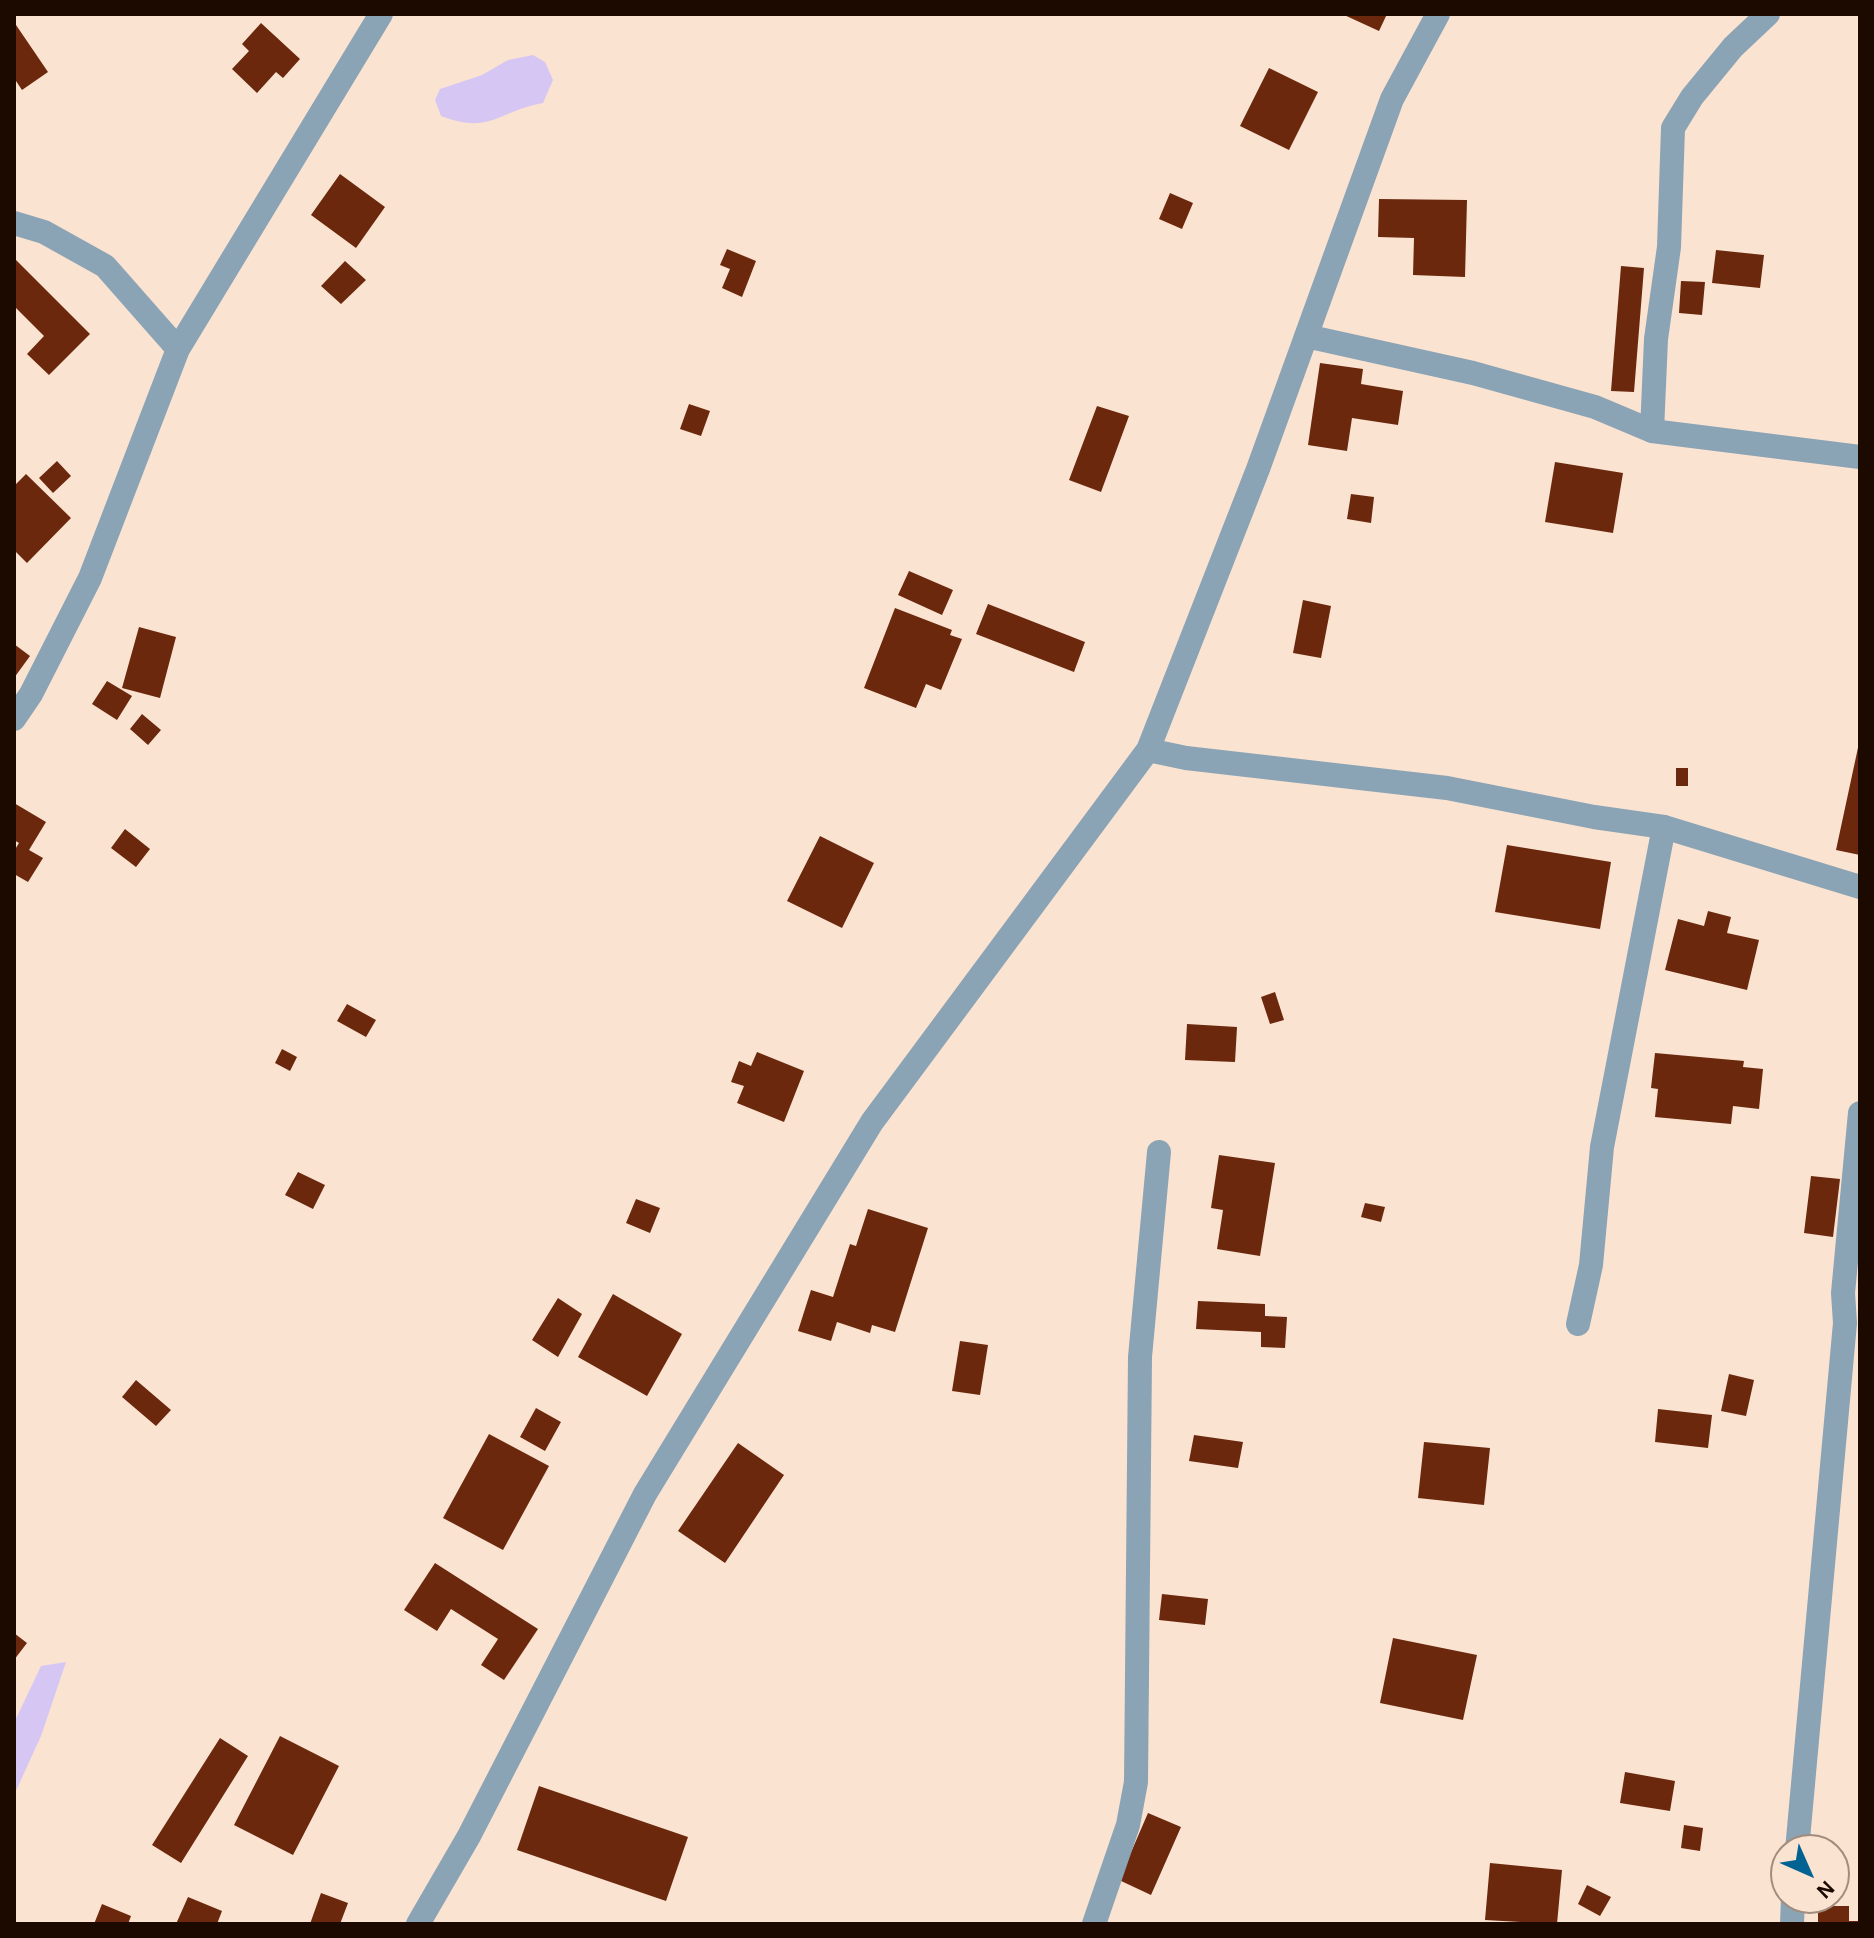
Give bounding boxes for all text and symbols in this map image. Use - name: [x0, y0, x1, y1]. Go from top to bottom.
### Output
- north arrow: [1770, 1834, 1850, 1914]
- text: N: [1812, 1876, 1839, 1903]

